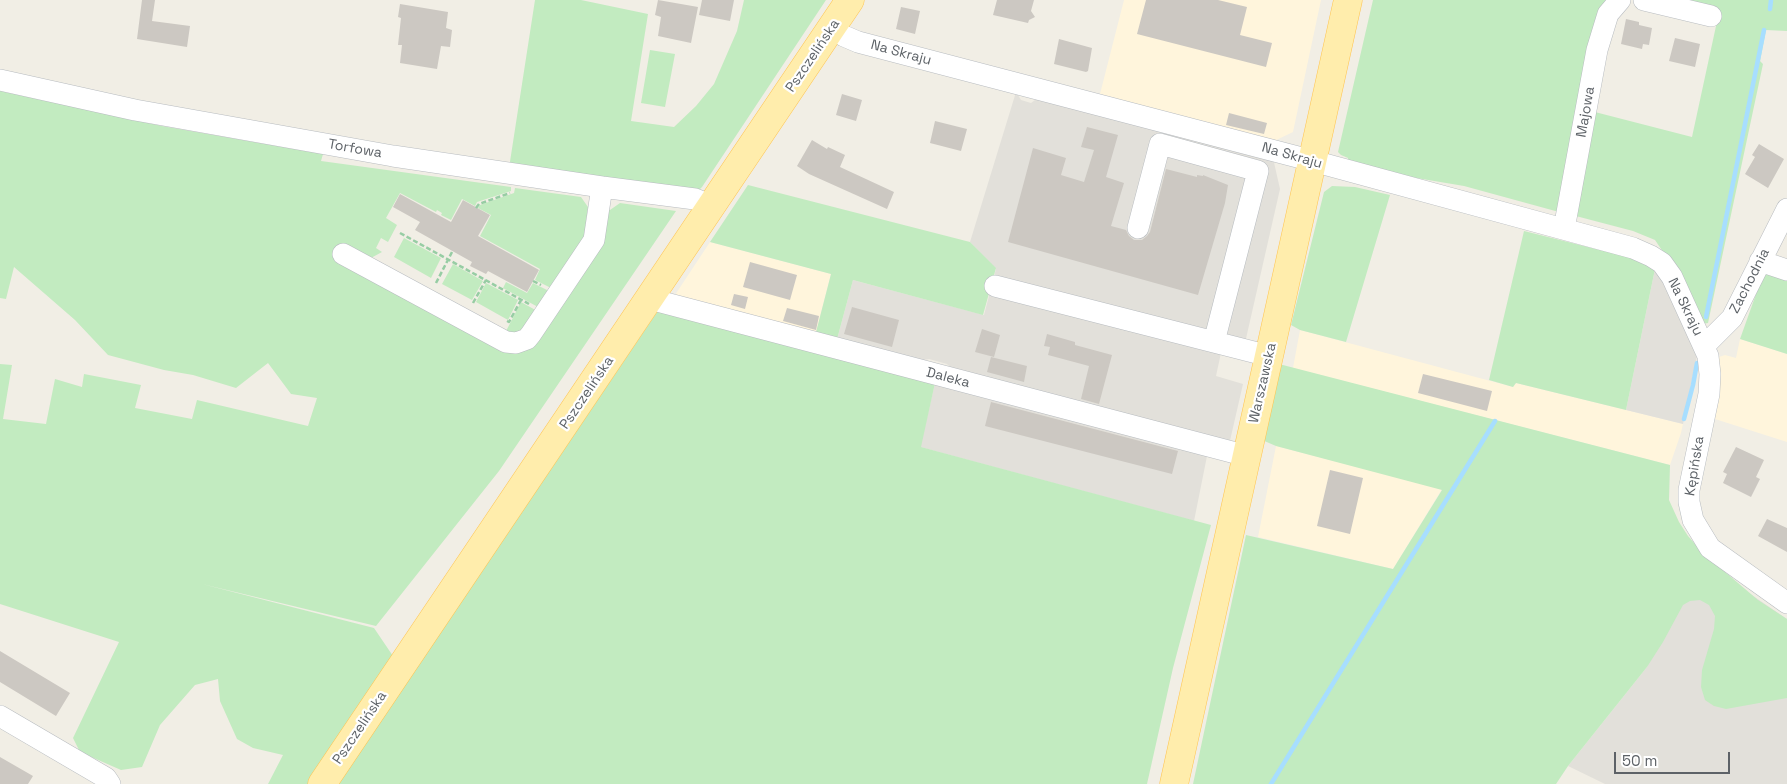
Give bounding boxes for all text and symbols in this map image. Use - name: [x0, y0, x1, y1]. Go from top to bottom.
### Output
- street label: Pszczelińska: [782, 16, 844, 96]
- street label: Na Skraju: [869, 37, 933, 69]
- street label: Majowa: [1573, 85, 1599, 139]
- street label: Torfowa: [327, 136, 383, 162]
- street label: Na Skraju: [1260, 139, 1324, 173]
- street label: Zachodnia: [1726, 246, 1774, 316]
- street label: Na Skraju: [1664, 275, 1706, 339]
- street label: Warszawska: [1246, 341, 1280, 425]
- street label: Pszczelińska: [556, 353, 618, 433]
- street label: Daleka: [924, 364, 972, 392]
- street label: Kępińska: [1682, 435, 1708, 497]
- street label: Pszczelińska: [329, 688, 391, 768]
- scale bar: [1617, 742, 1733, 774]
- text: 50 m: [1622, 751, 1657, 770]

